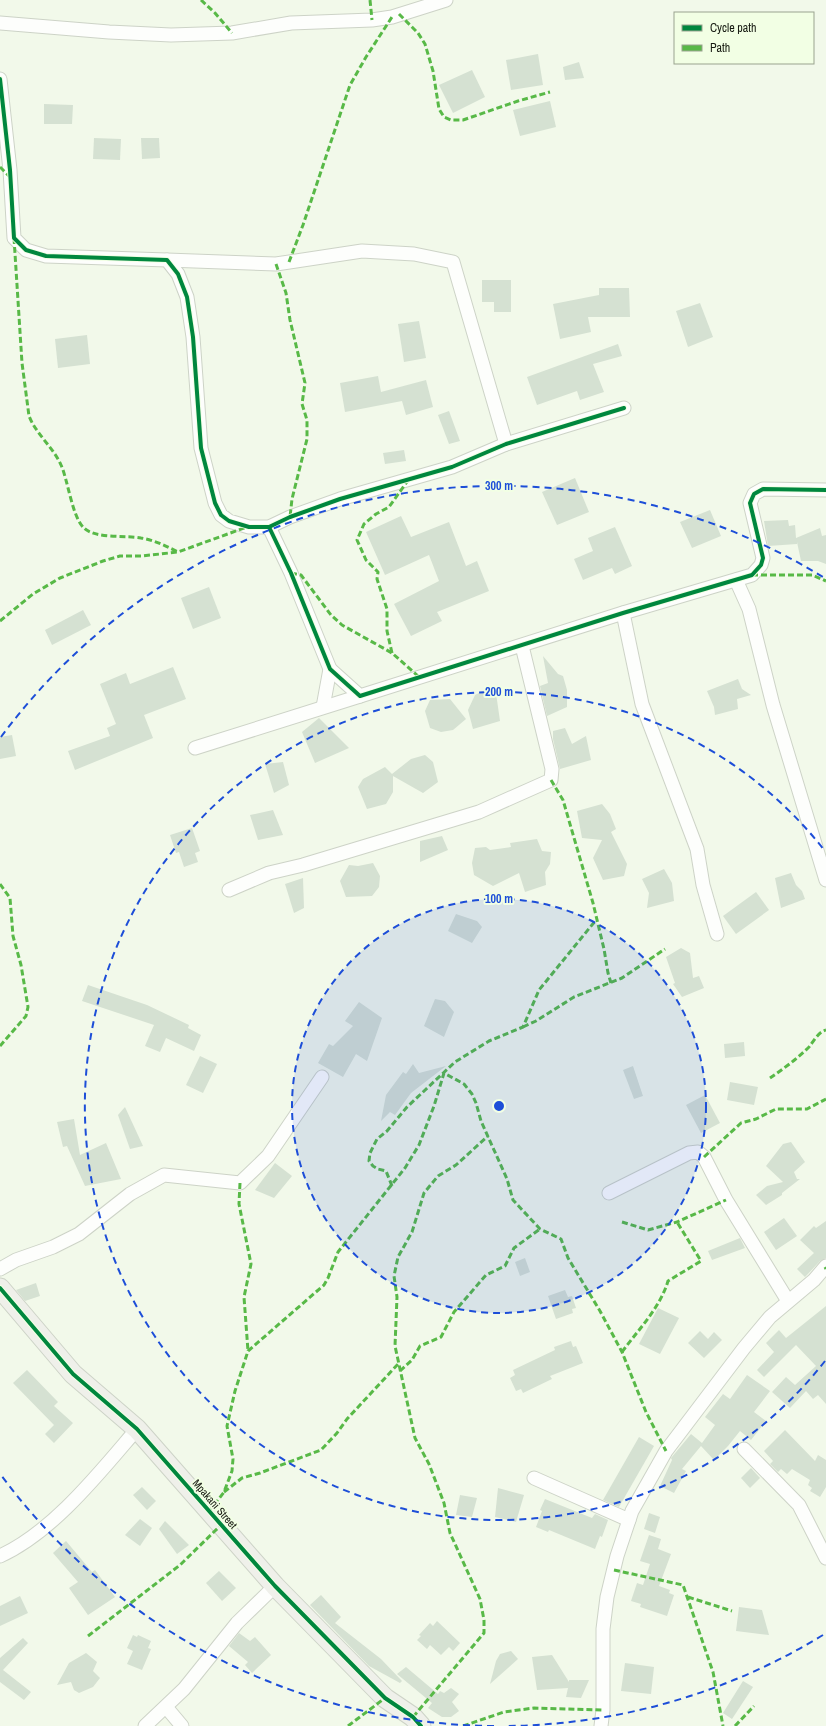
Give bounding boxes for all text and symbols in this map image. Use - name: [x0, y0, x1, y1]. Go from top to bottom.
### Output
- legend: [674, 12, 814, 64]
- text: Cycle path: [710, 20, 757, 36]
- text: Path: [710, 40, 730, 56]
- text: 300 m: [485, 478, 513, 494]
- text: 200 m: [485, 684, 513, 700]
- text: 100 m: [485, 891, 513, 907]
- centre of rings: [492, 1099, 506, 1113]
- street label: Mpakani Street: [190, 1476, 241, 1532]

